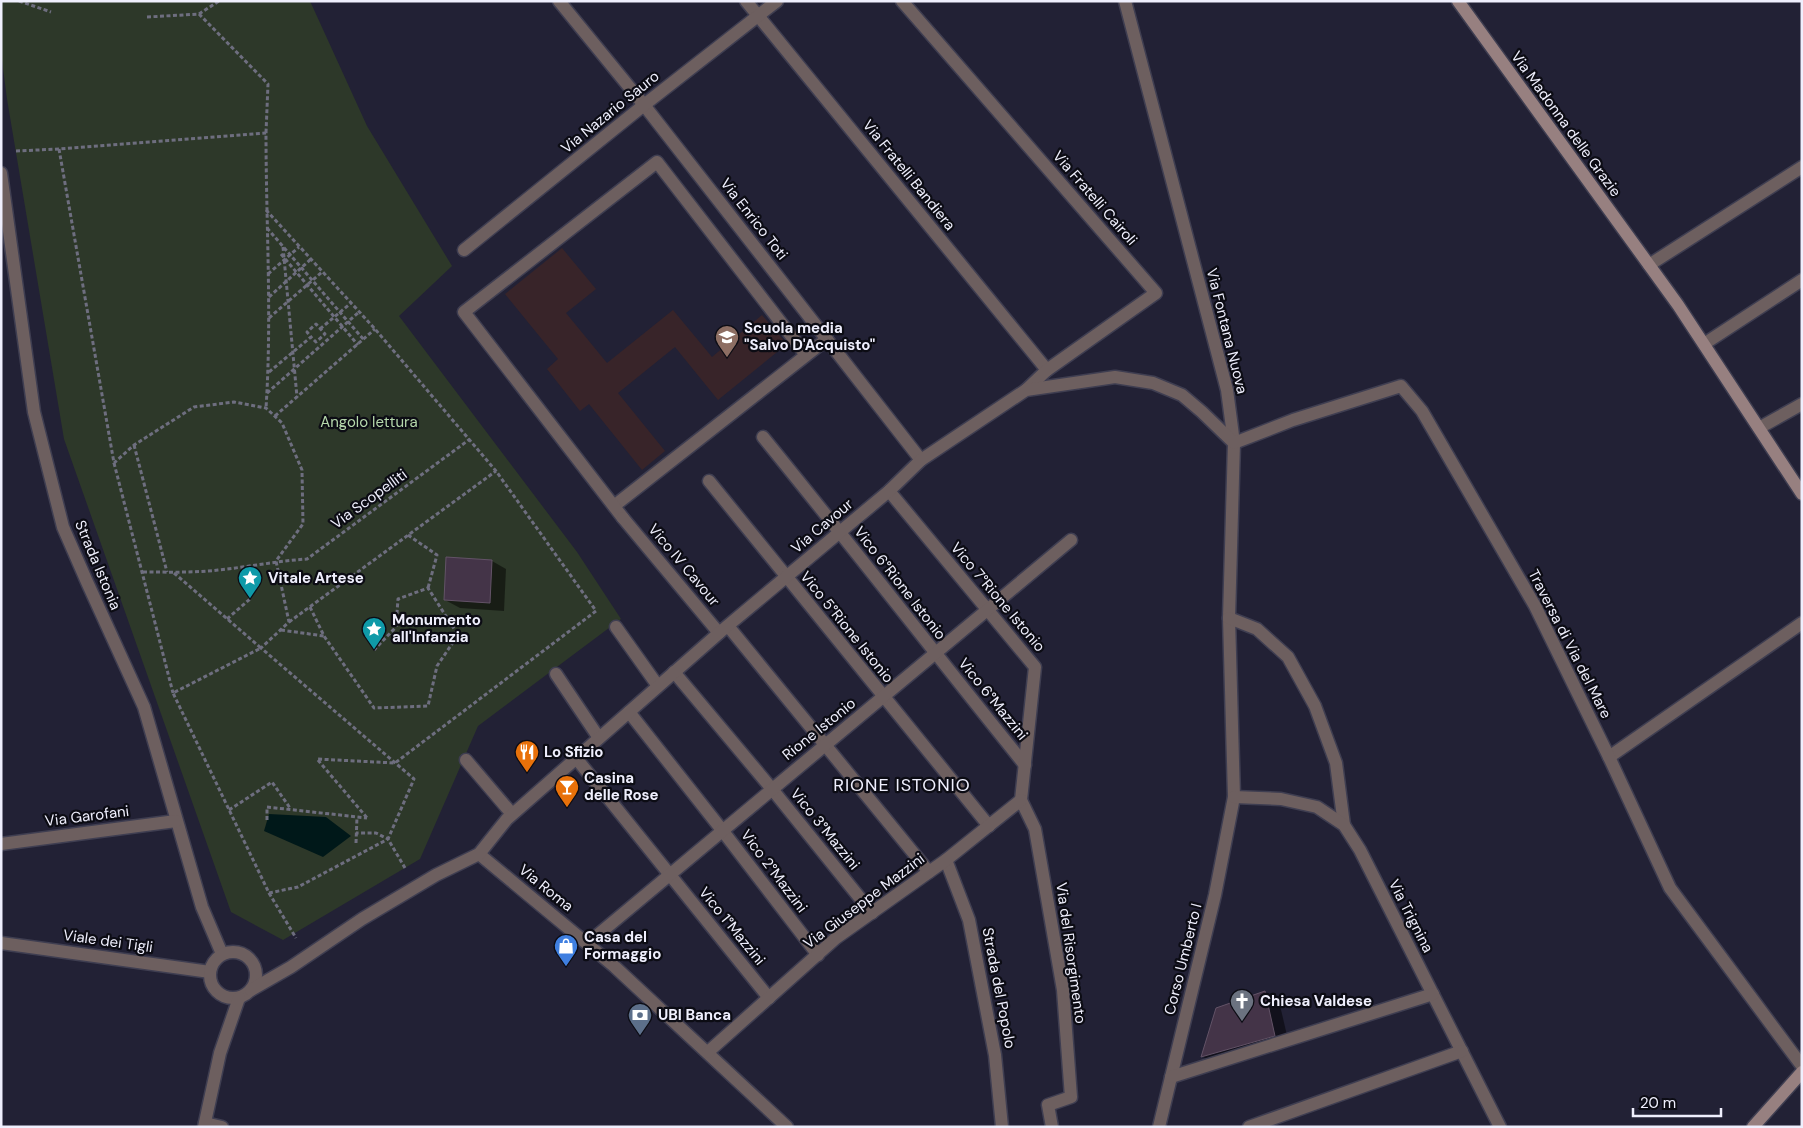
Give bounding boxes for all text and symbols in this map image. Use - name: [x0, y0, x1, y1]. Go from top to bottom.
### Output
- street label: Via Madonna delle Grazie: [1506, 47, 1626, 201]
- street label: Via Nazario Sauro: [557, 66, 663, 158]
- street label: Via Fratelli Bandiera: [858, 116, 960, 234]
- street label: Via Fratelli Cairoli: [1048, 146, 1142, 250]
- street label: Via Enrico Toti: [716, 174, 792, 264]
- street label: Via Fontana Nuova: [1202, 266, 1252, 396]
- place label: Scuola media "Salvo D'Acquisto": [744, 318, 875, 355]
- school or university icon: Scuola media "Salvo D'Acquisto": [714, 324, 740, 358]
- park label: Angolo lettura: [320, 412, 418, 432]
- street label: Via Scopelliti: [327, 465, 411, 533]
- street label: Via Cavour: [787, 494, 857, 558]
- street label: Strada Istonia: [70, 517, 126, 613]
- street label: Vico IV Cavour: [644, 520, 725, 611]
- street label: Vico 6°Rione Istonio: [849, 522, 951, 644]
- street label: Vico 7°Rione Istonio: [946, 538, 1050, 656]
- place icon: Vitale Artese: [237, 565, 263, 599]
- street label: Traversa di Via del Mare: [1524, 566, 1616, 722]
- street label: Vico 5°Rione Istonio: [796, 567, 898, 687]
- place label: Vitale Artese: [268, 568, 364, 588]
- place label: Monumento all'Infanzia: [392, 610, 481, 647]
- place icon: Monumento all'Infanzia: [361, 616, 387, 650]
- street label: Vico 6°Mazzini: [954, 654, 1032, 744]
- street label: Rione Istonio: [778, 693, 860, 765]
- restaurant icon: Lo Sfizio: [514, 739, 540, 773]
- place label: Lo Sfizio: [544, 742, 604, 762]
- place label: Casina delle Rose: [584, 768, 659, 805]
- district label: RIONE ISTONIO: [833, 773, 971, 797]
- bar icon: Casina delle Rose: [554, 774, 580, 808]
- street label: Vico 3°Mazzini: [786, 784, 864, 874]
- street label: Via Garofani: [44, 801, 130, 831]
- street label: Vico 2°Mazzini: [736, 825, 812, 917]
- street label: Via Giuseppe Mazzini: [799, 849, 929, 953]
- street label: Via Roma: [515, 860, 577, 916]
- street label: Via Trignina: [1384, 876, 1438, 956]
- street label: Via del Risorgimento: [1051, 881, 1091, 1025]
- street label: Vico 1°Mazzini: [694, 883, 770, 969]
- street label: Corso Umberto I: [1159, 901, 1207, 1017]
- street label: Viale dei Tigli: [62, 925, 154, 957]
- street label: Strada del Popolo: [977, 926, 1021, 1050]
- place label: Casa del Formaggio: [584, 927, 661, 964]
- shop icon: Casa del Formaggio: [553, 933, 579, 967]
- church icon: Chiesa Valdese: [1229, 988, 1255, 1022]
- place label: Chiesa Valdese: [1260, 991, 1372, 1011]
- bank icon: UBI Banca: [627, 1002, 653, 1036]
- place label: UBI Banca: [658, 1005, 731, 1025]
- scale bar: [1633, 1086, 1720, 1118]
- text: 20 m: [1640, 1093, 1676, 1113]

